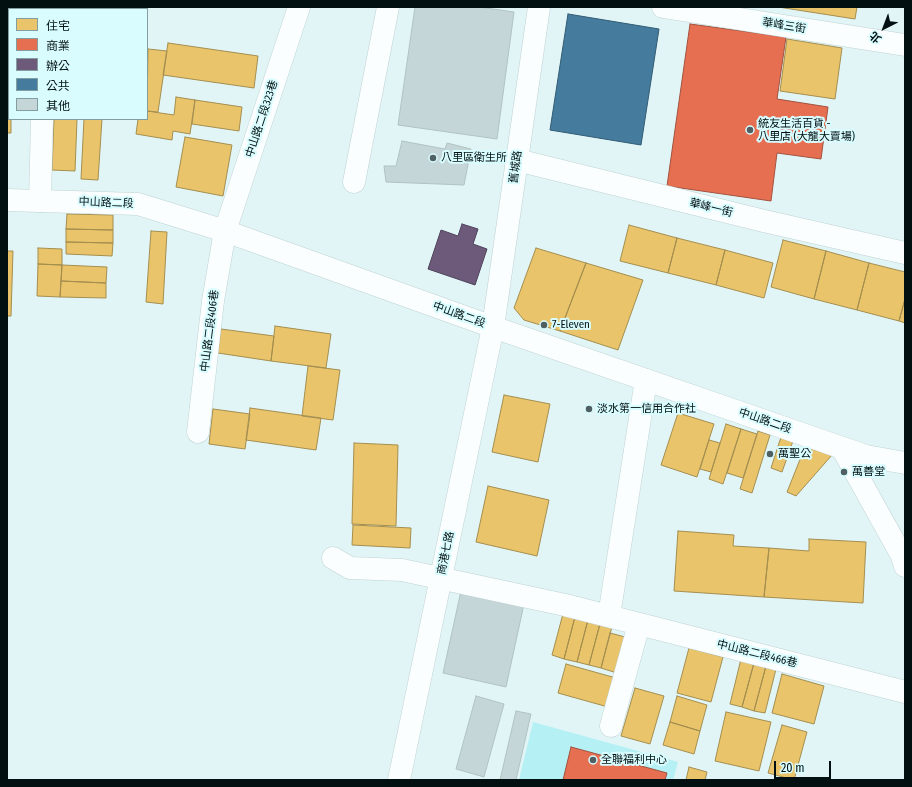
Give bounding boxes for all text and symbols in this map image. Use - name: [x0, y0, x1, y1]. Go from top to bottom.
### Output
- legend: [8, 8, 148, 120]
- north arrow: [864, 8, 904, 48]
- street label: 華峰三街: [761, 16, 807, 36]
- text: 住宅: [46, 19, 70, 33]
- text: 北: [867, 29, 884, 46]
- text: 商業: [46, 39, 70, 53]
- text: 辦公: [46, 59, 70, 73]
- text: 公共: [46, 79, 70, 93]
- street label: 中山路二段323巷: [243, 79, 281, 159]
- text: 其他: [46, 99, 70, 113]
- place label: 統友生活百貨 - 八里店 (大龍大賣場): [758, 117, 855, 143]
- marker: 統友生活百貨 - 八里店 (大龍大賣場): [745, 125, 755, 135]
- street label: 舊城路: [507, 150, 525, 184]
- place label: 八里區衛生所: [441, 151, 507, 165]
- marker: 八里區衛生所: [428, 153, 438, 163]
- street label: 中山路二段: [78, 195, 134, 211]
- street label: 華峰一街: [688, 196, 734, 220]
- street label: 中山路二段406巷: [198, 289, 222, 373]
- street label: 中山路二段: [431, 299, 487, 331]
- place label: 7-Eleven: [552, 318, 590, 332]
- marker: 7-Eleven: [539, 320, 549, 330]
- place label: 淡水第一信用合作社: [597, 402, 696, 416]
- marker: 淡水第一信用合作社: [584, 404, 594, 414]
- street label: 中山路二段: [737, 406, 793, 436]
- place label: 萬聖公: [778, 447, 811, 461]
- marker: 萬聖公: [765, 449, 775, 459]
- place label: 萬善堂: [852, 465, 885, 479]
- marker: 萬善堂: [839, 467, 849, 477]
- street label: 商港七路: [435, 530, 457, 576]
- street label: 中山路二段466巷: [716, 638, 798, 670]
- place label: 全聯福利中心: [601, 753, 667, 767]
- scale bar: [776, 753, 833, 779]
- marker: 全聯福利中心: [588, 755, 598, 765]
- text: 20 m: [781, 761, 805, 775]

